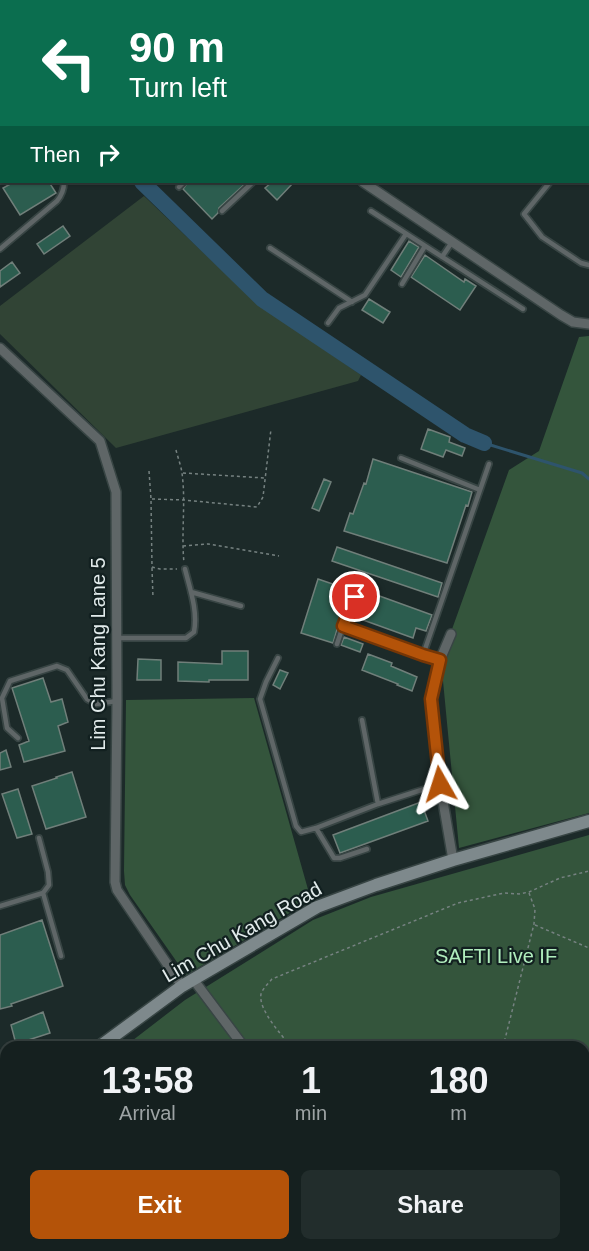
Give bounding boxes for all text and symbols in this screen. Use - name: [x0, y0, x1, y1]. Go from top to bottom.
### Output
- icon: left: [30, 24, 108, 102]
- text: 90 m: [129, 24, 225, 71]
- text: Turn left: [129, 73, 227, 103]
- icon: right: [92, 138, 125, 171]
- text: Then: [30, 142, 80, 167]
- street label: Lim Chu Kang Lane 5: [87, 557, 109, 751]
- pin: [329, 571, 380, 622]
- icon: arrive: [338, 580, 371, 613]
- position arrow: [408, 752, 472, 816]
- street label: Lim Chu Kang Road: [159, 877, 325, 987]
- park label: SAFTI Live IF: [435, 945, 557, 967]
- text: 13:58: [101, 1060, 193, 1101]
- text: 1: [301, 1060, 321, 1101]
- text: 180: [428, 1060, 489, 1101]
- text: Arrival: [119, 1102, 176, 1124]
- text: min: [295, 1102, 327, 1124]
- text: m: [450, 1102, 467, 1124]
- button: Exit: [30, 1170, 289, 1239]
- button: Share: [301, 1170, 560, 1239]

